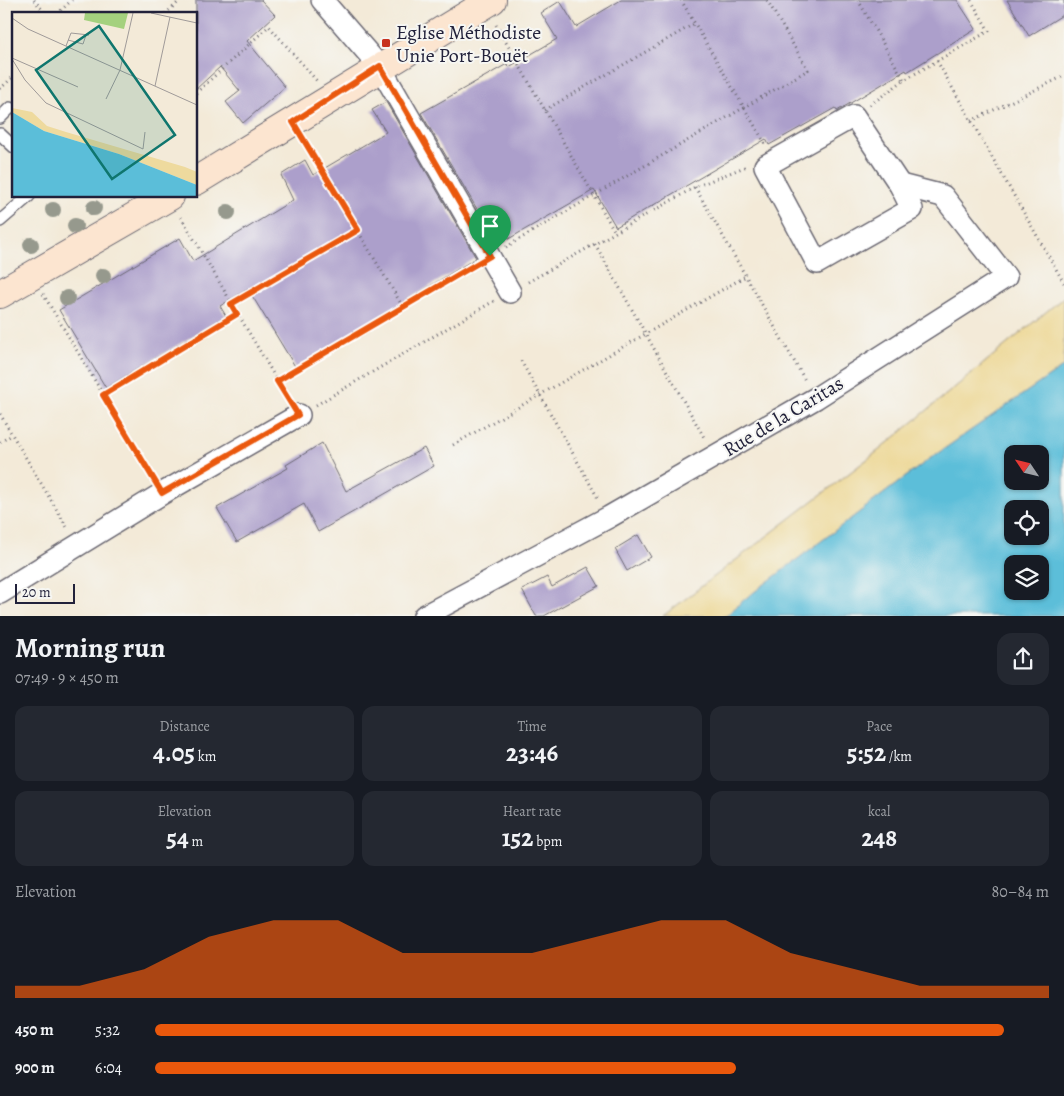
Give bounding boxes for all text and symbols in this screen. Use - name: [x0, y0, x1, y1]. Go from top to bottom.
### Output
- inset map: [12, 12, 198, 198]
- place label: Eglise Méthodiste Unie Port-Bouët: [396, 19, 541, 69]
- marker: Eglise Méthodiste Unie Port-Bouët: [380, 37, 392, 49]
- pin: [469, 205, 511, 256]
- icon: arrive: [476, 212, 504, 240]
- street label: Rue de la Caritas: [718, 370, 849, 463]
- north arrow: [1004, 445, 1049, 490]
- map controls: [1004, 445, 1049, 600]
- button: locate: [1004, 500, 1049, 545]
- button: layers: [1004, 555, 1049, 600]
- scale bar: [15, 581, 75, 604]
- text: 20 m: [22, 583, 51, 602]
- text: Morning run: [15, 629, 165, 667]
- button: share: [997, 633, 1049, 685]
- text: 07:49 · 9 × 450 m: [15, 667, 119, 689]
- text: Distance: [160, 717, 210, 736]
- text: Time: [517, 717, 547, 736]
- text: Pace: [866, 717, 892, 736]
- text: 4.05: [153, 736, 195, 770]
- text: 23:46: [506, 736, 558, 770]
- text: 5:52: [847, 736, 886, 770]
- text: km: [195, 747, 216, 766]
- text: /km: [886, 747, 912, 766]
- text: Elevation: [158, 802, 212, 821]
- text: Heart rate: [503, 802, 561, 821]
- text: kcal: [868, 802, 891, 821]
- text: 54: [166, 821, 189, 855]
- text: 152: [502, 821, 533, 855]
- text: 248: [861, 821, 897, 855]
- text: m: [189, 832, 203, 851]
- text: bpm: [533, 832, 562, 851]
- text: Elevation: [15, 881, 76, 903]
- text: 80–84 m: [991, 881, 1049, 903]
- text: 450 m: [15, 1019, 54, 1041]
- text: 5:32: [95, 1019, 120, 1041]
- text: 900 m: [15, 1057, 55, 1079]
- text: 6:04: [95, 1057, 122, 1079]

